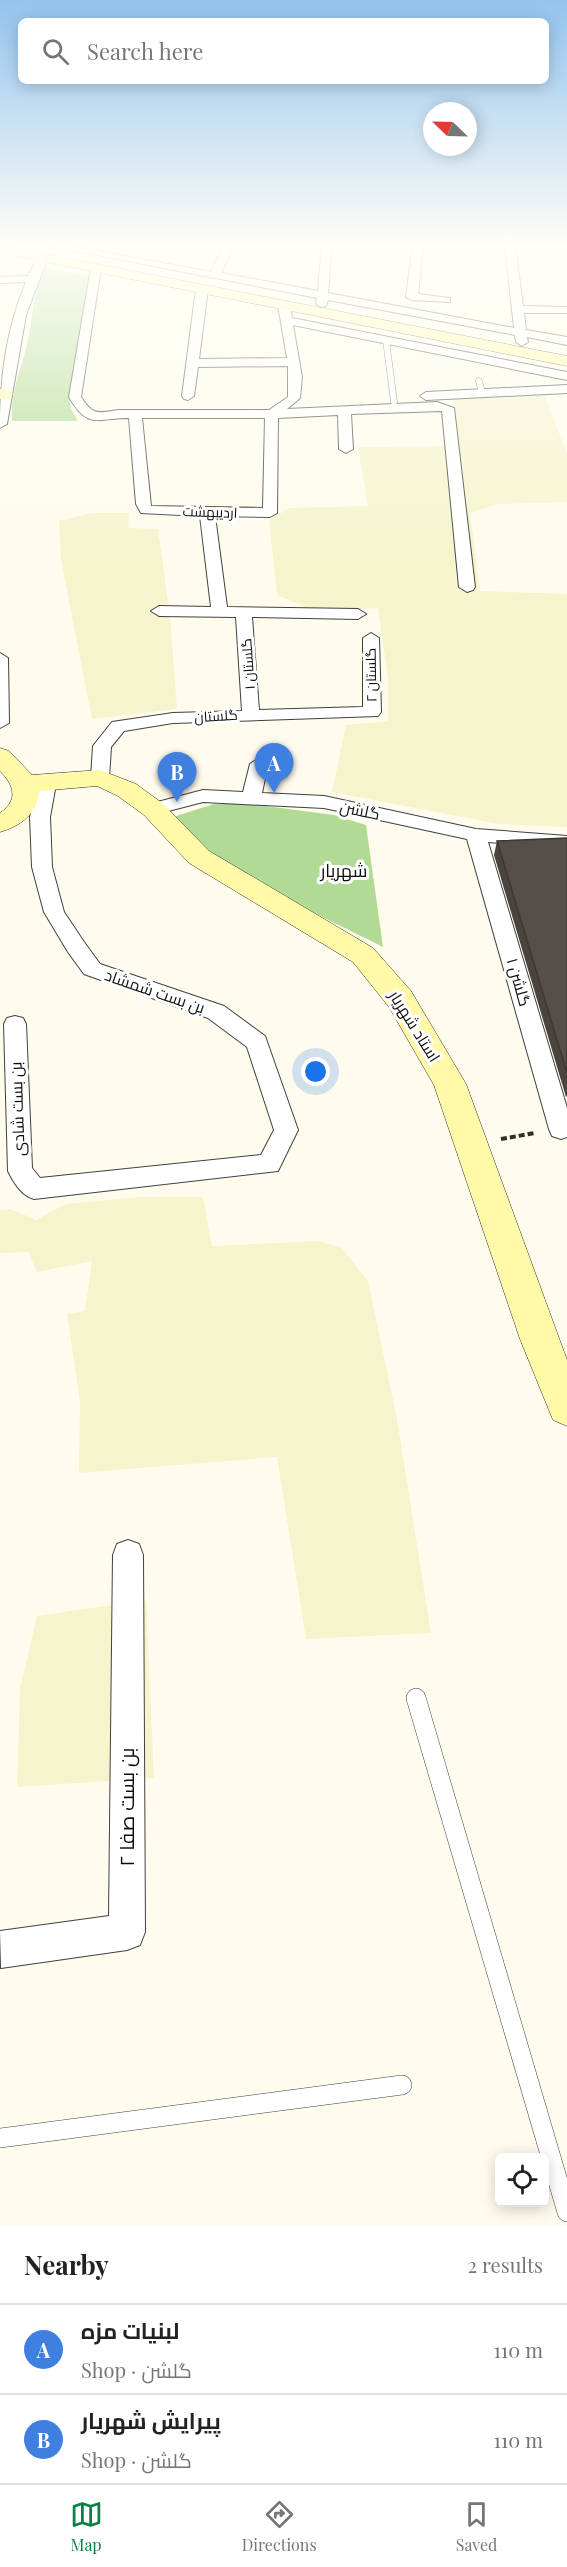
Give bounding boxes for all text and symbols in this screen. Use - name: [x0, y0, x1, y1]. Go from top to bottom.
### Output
- search box: [18, 18, 549, 84]
- icon: search: [39, 35, 72, 68]
- text: Search here: [87, 36, 203, 66]
- north arrow: [423, 102, 477, 156]
- street label: اردیبهشت: [182, 501, 238, 522]
- street label: گلستان ۱: [236, 638, 259, 690]
- street label: گلستان ۲: [361, 648, 380, 702]
- street label: گلستان: [194, 705, 238, 726]
- pin: A: [254, 744, 294, 793]
- pin: B: [158, 752, 196, 802]
- street label: گلشن: [338, 795, 382, 825]
- district label: شهریار: [319, 858, 368, 882]
- street label: گلشن ۱: [502, 955, 536, 1009]
- street label: بن بست شمشاد: [102, 964, 208, 1018]
- street label: استاد شهریار: [384, 985, 446, 1066]
- your location: [301, 1057, 330, 1086]
- street label: بن بست شادی: [4, 1061, 30, 1157]
- street label: بن بست صفا ۲: [112, 1748, 140, 1866]
- map controls: [495, 2153, 549, 2207]
- button: locate: [495, 2153, 549, 2207]
- text: Nearby: [24, 2247, 109, 2282]
- text: 2 results: [468, 2251, 543, 2278]
- text: لبنیات مزه: [81, 2315, 180, 2345]
- text: A: [37, 2336, 50, 2363]
- text: 110 m: [493, 2336, 543, 2363]
- text: Shop · گلشن: [81, 2356, 192, 2383]
- text: پیرایش شهریار: [81, 2405, 221, 2435]
- text: B: [37, 2426, 50, 2453]
- text: 110 m: [493, 2426, 543, 2453]
- text: Shop · گلشن: [81, 2446, 192, 2473]
- tab: Map: [70, 2498, 103, 2555]
- tab: Directions: [242, 2498, 317, 2555]
- tab: Saved: [456, 2498, 497, 2555]

